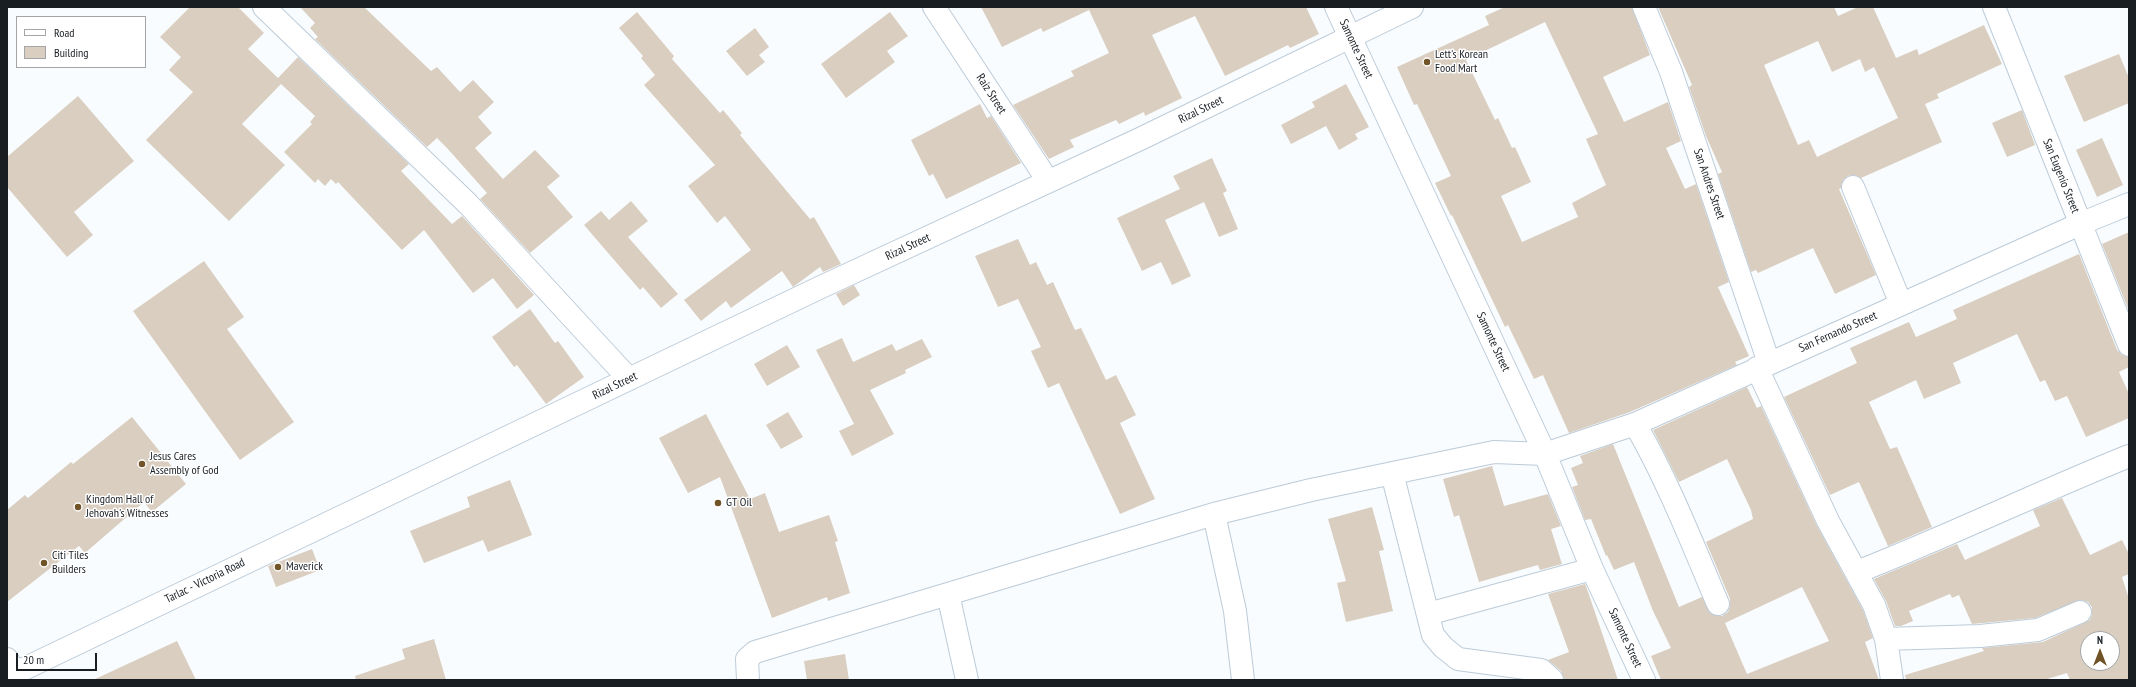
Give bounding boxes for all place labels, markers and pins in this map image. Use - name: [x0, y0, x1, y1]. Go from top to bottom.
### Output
- place label: Lett's Korean Food Mart: [1435, 48, 1488, 76]
- marker: Lett's Korean Food Mart: [1422, 57, 1432, 67]
- place label: Jesus Cares Assembly of God: [150, 450, 219, 478]
- marker: Jesus Cares Assembly of God: [137, 459, 147, 469]
- place label: Kingdom Hall of Jehovah's Witnesses: [86, 493, 168, 521]
- place label: GT Oil: [726, 496, 752, 510]
- marker: GT Oil: [713, 498, 723, 508]
- marker: Kingdom Hall of Jehovah's Witnesses: [73, 502, 83, 512]
- place label: Citi Tiles Builders: [52, 549, 88, 577]
- marker: Citi Tiles Builders: [39, 558, 49, 568]
- place label: Maverick: [286, 560, 323, 574]
- marker: Maverick: [273, 562, 283, 572]

